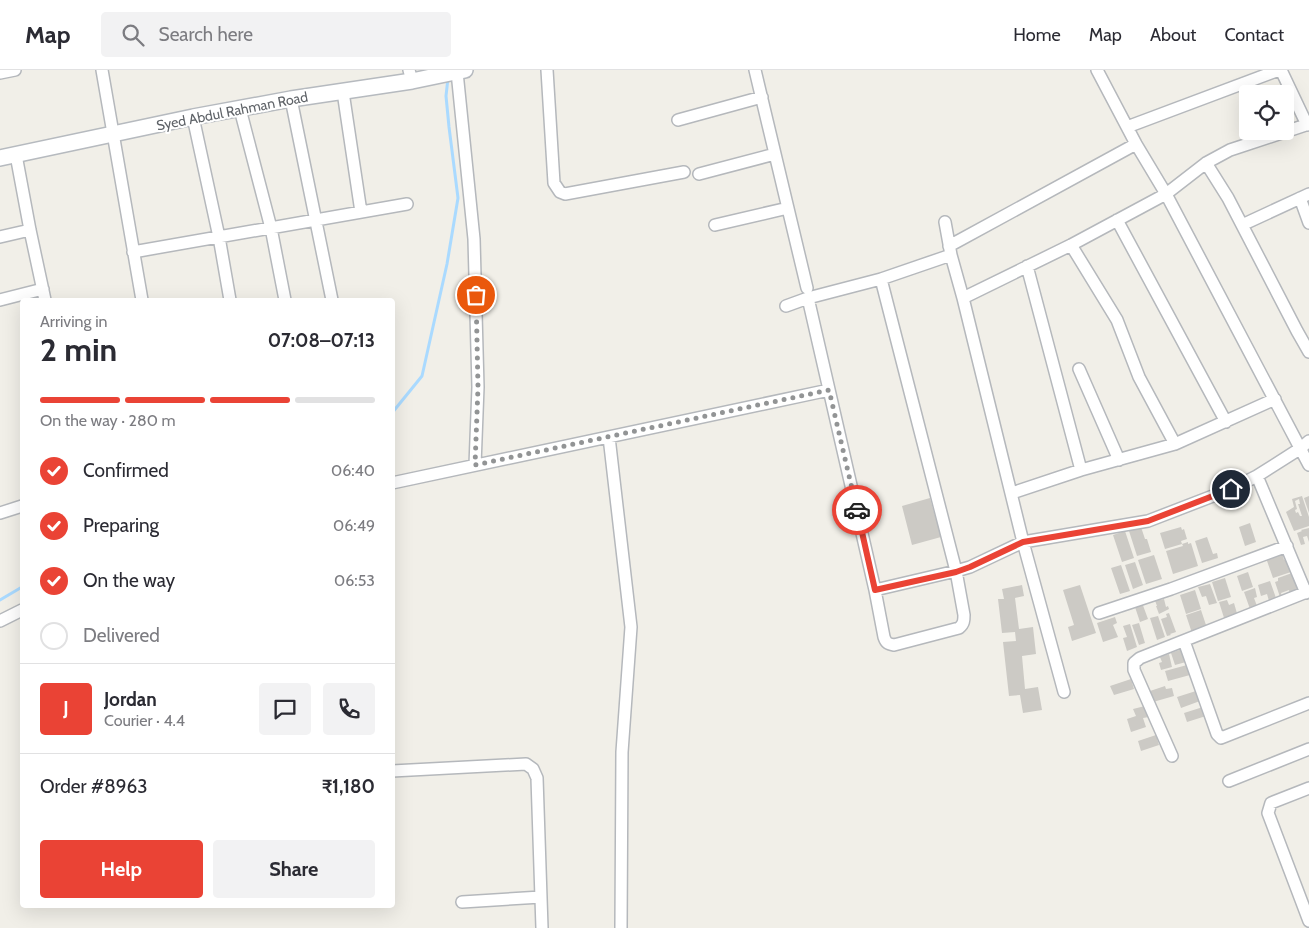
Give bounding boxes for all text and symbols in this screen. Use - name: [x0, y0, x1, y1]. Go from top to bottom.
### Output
- search box: [101, 12, 451, 57]
- text: Map: [25, 20, 71, 49]
- icon: search: [119, 21, 147, 49]
- text: Search here: [159, 23, 253, 46]
- text: Home: [1013, 24, 1061, 46]
- text: Map: [1089, 24, 1122, 46]
- text: About: [1150, 24, 1196, 46]
- text: Contact: [1224, 24, 1284, 46]
- map controls: [1239, 85, 1294, 140]
- button: locate: [1239, 85, 1294, 140]
- street label: Syed Abdul Rahman Road: [155, 87, 309, 135]
- pin: [455, 274, 497, 316]
- icon: bag: [462, 281, 490, 309]
- text: Arriving in: [40, 312, 107, 331]
- text: 07:08–07:13: [268, 329, 375, 352]
- text: 2 min: [40, 330, 117, 369]
- text: On the way · 280 m: [40, 411, 175, 430]
- icon: check: [40, 457, 68, 485]
- text: Confirmed: [83, 459, 169, 482]
- text: 06:40: [331, 461, 375, 480]
- pin: [1210, 468, 1252, 510]
- icon: home: [1217, 475, 1245, 503]
- courier: [832, 485, 882, 535]
- icon: car: [843, 496, 871, 524]
- icon: check: [40, 512, 68, 540]
- text: Preparing: [83, 514, 159, 537]
- text: 06:49: [333, 516, 375, 535]
- icon: check: [40, 567, 68, 595]
- text: On the way: [83, 569, 175, 592]
- text: 06:53: [334, 571, 375, 590]
- text: Delivered: [83, 624, 160, 647]
- button: chat: [259, 683, 311, 735]
- button: phone: [323, 683, 375, 735]
- text: Jordan: [104, 688, 157, 711]
- text: J: [63, 697, 69, 720]
- text: Courier · 4.4: [104, 711, 185, 730]
- text: Order #8963: [40, 775, 148, 798]
- text: ₹1,180: [322, 775, 375, 798]
- button: Help: [40, 840, 203, 898]
- button: Share: [213, 840, 375, 898]

